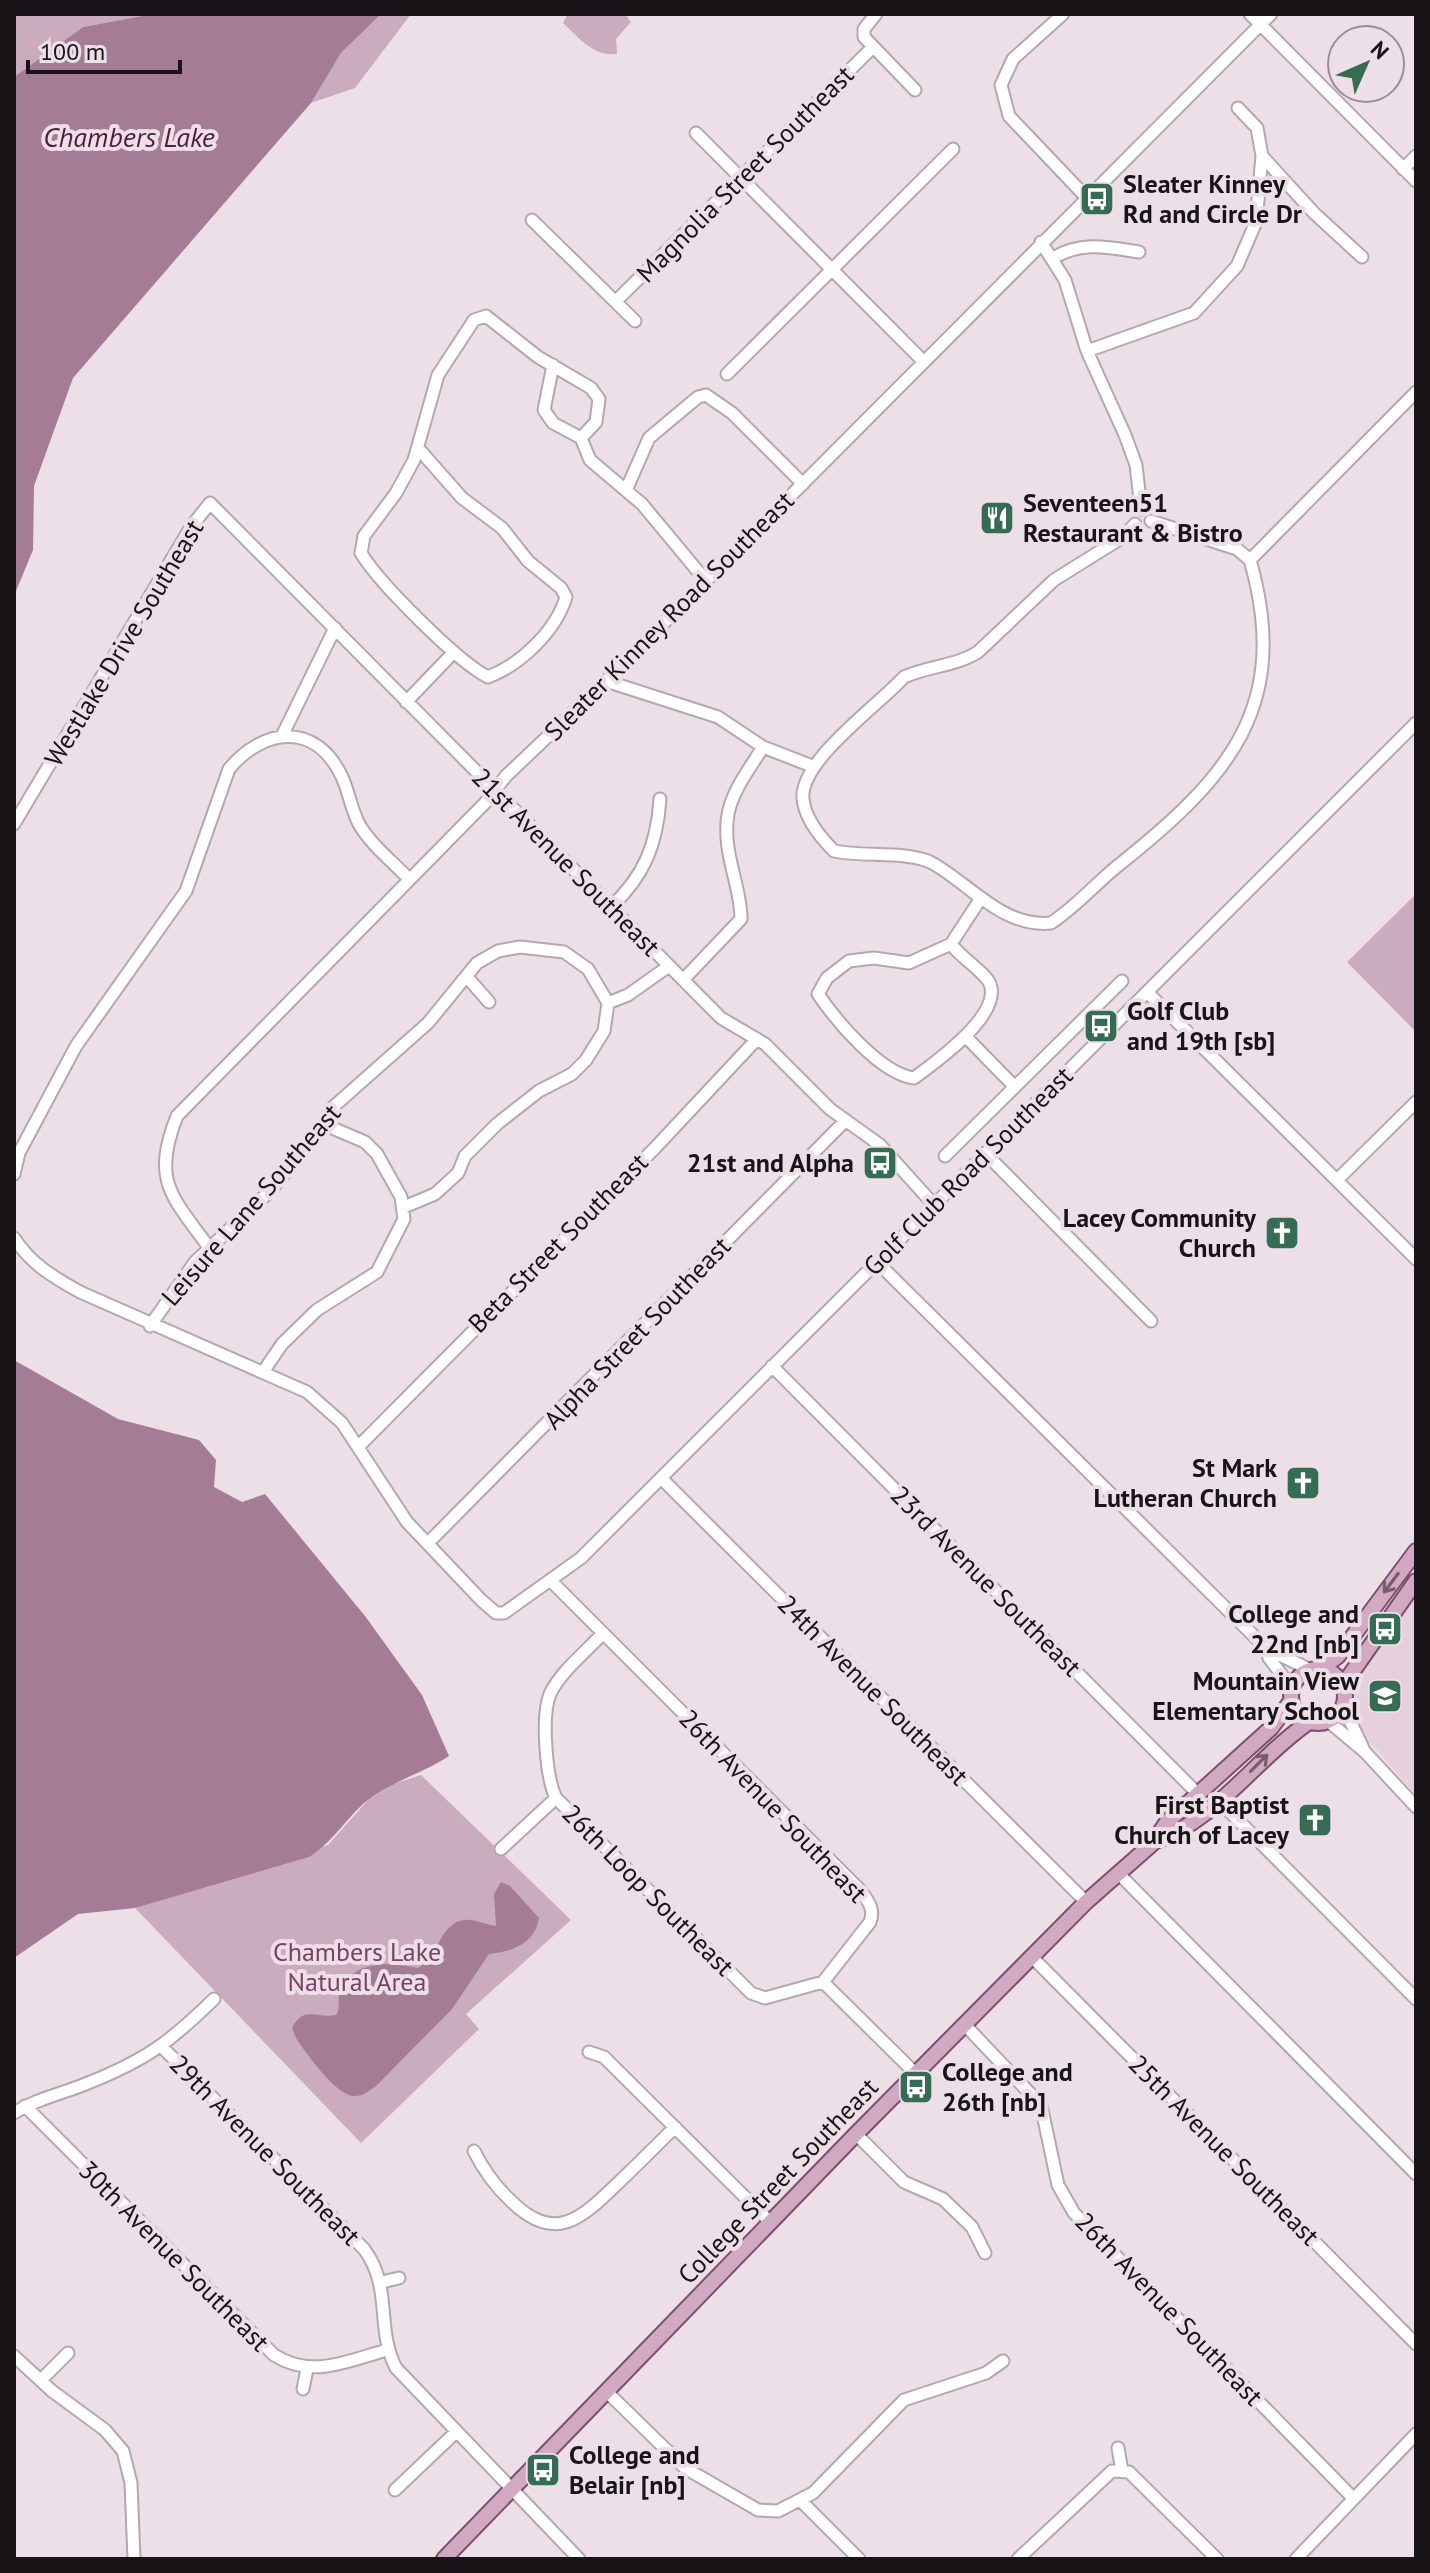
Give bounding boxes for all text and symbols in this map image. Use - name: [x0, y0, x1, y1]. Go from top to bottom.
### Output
- scale bar: [28, 24, 180, 74]
- north arrow: [1326, 24, 1406, 104]
- text: N: [1365, 35, 1395, 65]
- text: 100 m: [40, 36, 105, 67]
- street label: Magnolia Street Southeast: [629, 58, 860, 289]
- water label: Chambers Lake: [43, 118, 215, 155]
- place label: Sleater Kinney Rd and Circle Dr: [1123, 167, 1303, 230]
- bus stop icon: Sleater Kinney Rd and Circle Dr: [1078, 180, 1116, 218]
- street label: Sleater Kinney Road Southeast: [537, 484, 801, 747]
- place label: Seventeen51 Restaurant & Bistro: [1023, 486, 1243, 549]
- restaurant icon: Seventeen51 Restaurant & Bistro: [978, 499, 1016, 537]
- street label: Westlake Drive Southeast: [37, 513, 210, 772]
- street label: 21st Avenue Southeast: [465, 761, 668, 963]
- place label: Golf Club and 19th [sb]: [1127, 994, 1275, 1057]
- bus stop icon: Golf Club and 19th [sb]: [1082, 1007, 1120, 1045]
- street label: Golf Club Road Southeast: [856, 1059, 1079, 1282]
- street label: Leisure Lane Southeast: [154, 1097, 347, 1312]
- bus stop icon: 21st and Alpha: [861, 1144, 899, 1182]
- street label: Beta Street Southeast: [461, 1146, 655, 1340]
- place label: 21st and Alpha: [687, 1146, 854, 1179]
- place label: Lacey Community Church: [1063, 1201, 1257, 1264]
- church icon: Lacey Community Church: [1263, 1214, 1301, 1252]
- street label: Alpha Street Southeast: [536, 1229, 737, 1436]
- place label: St Mark Lutheran Church: [1094, 1451, 1277, 1514]
- church icon: St Mark Lutheran Church: [1284, 1464, 1322, 1502]
- street label: 23rd Avenue Southeast: [884, 1478, 1089, 1683]
- one-way arrow: [1383, 1572, 1400, 1593]
- street label: 24th Avenue Southeast: [771, 1587, 976, 1792]
- place label: College and 22nd [nb]: [1228, 1597, 1359, 1660]
- bus stop icon: College and 22nd [nb]: [1366, 1610, 1404, 1648]
- place label: Mountain View Elementary School: [1152, 1664, 1359, 1727]
- school or university icon: Mountain View Elementary School: [1366, 1677, 1404, 1715]
- street label: 26th Avenue Southeast: [672, 1702, 874, 1909]
- one-way arrow: [1249, 1754, 1269, 1773]
- place label: First Baptist Church of Lacey: [1114, 1788, 1290, 1851]
- street label: 26th Loop Southeast: [555, 1797, 741, 1983]
- church icon: First Baptist Church of Lacey: [1296, 1801, 1334, 1839]
- park label: Chambers Lake Natural Area: [273, 1935, 441, 1998]
- street label: 29th Avenue Southeast: [163, 2047, 368, 2252]
- street label: 25th Avenue Southeast: [1122, 2047, 1327, 2252]
- place label: College and 26th [nb]: [942, 2055, 1073, 2118]
- bus stop icon: College and 26th [nb]: [897, 2068, 935, 2106]
- street label: College Street Southeast: [671, 2070, 885, 2291]
- street label: 30th Avenue Southeast: [72, 2153, 277, 2358]
- street label: 26th Avenue Southeast: [1068, 2205, 1270, 2412]
- place label: College and Belair [nb]: [569, 2438, 700, 2501]
- bus stop icon: College and Belair [nb]: [524, 2451, 562, 2489]

